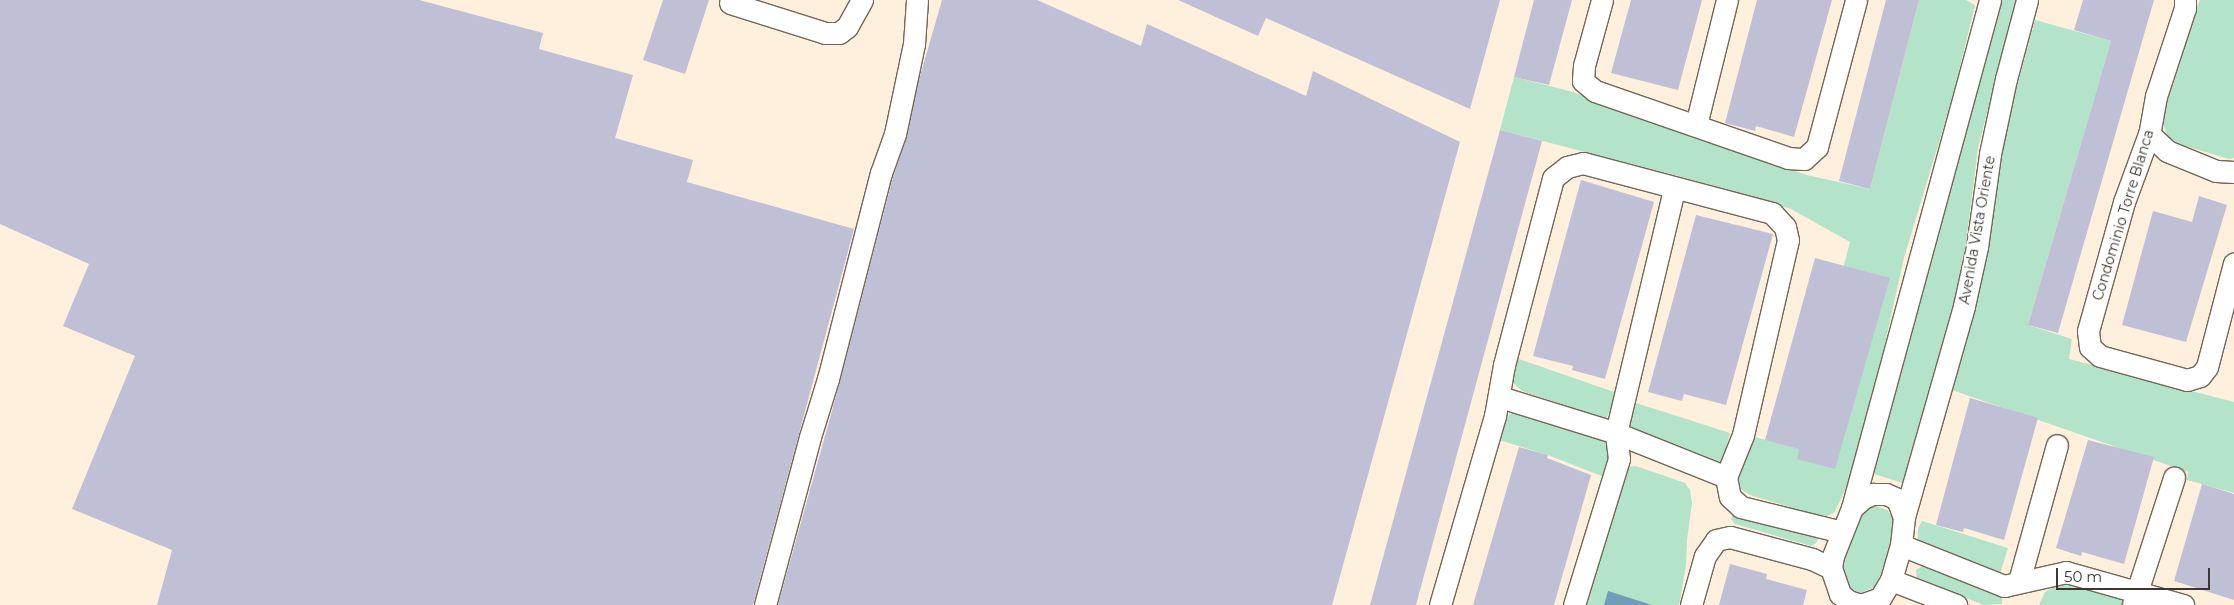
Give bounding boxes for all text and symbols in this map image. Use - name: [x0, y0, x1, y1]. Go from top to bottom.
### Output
- street label: Condominio Torre Blanca: [2089, 128, 2157, 302]
- street label: Avenida Vista Oriente: [1956, 154, 1998, 306]
- scale bar: [2059, 558, 2213, 590]
- text: 50 m: [2064, 567, 2102, 586]

